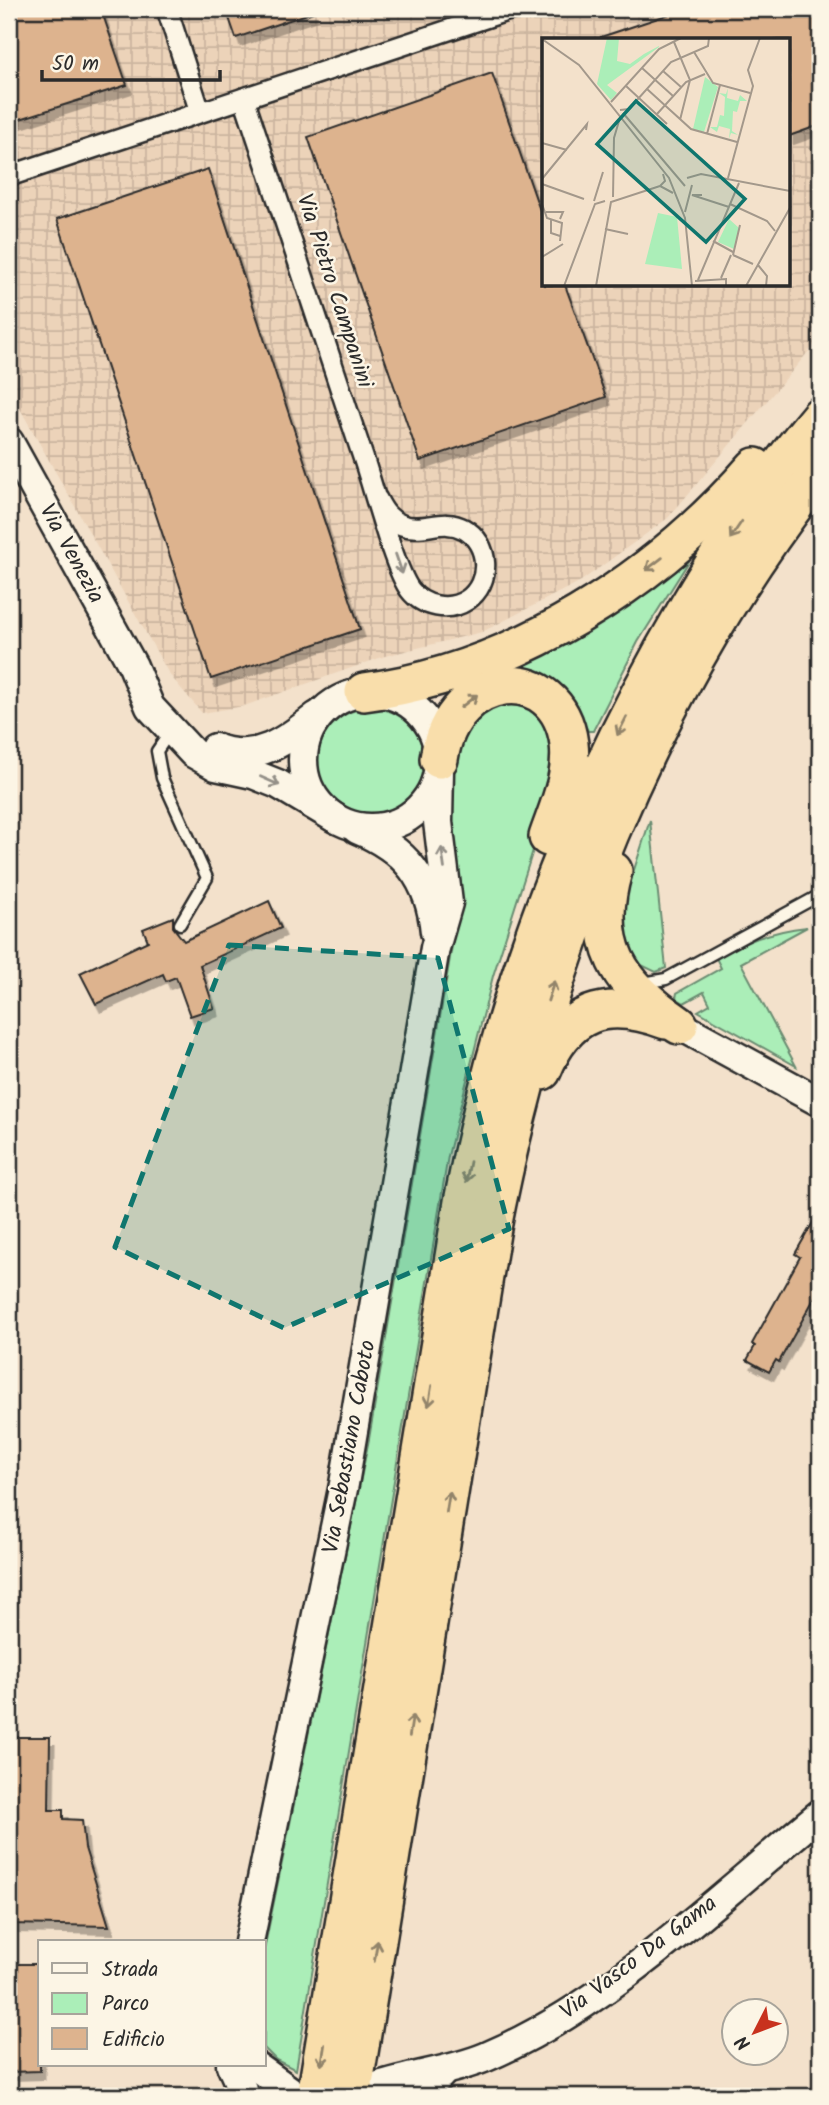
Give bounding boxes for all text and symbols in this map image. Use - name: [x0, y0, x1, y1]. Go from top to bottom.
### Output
- scale bar: [42, 38, 220, 82]
- inset map: [542, 38, 790, 287]
- text: 50 m: [52, 48, 99, 81]
- street label: Via Pietro Campanini: [286, 189, 383, 394]
- street label: Via Venezia: [29, 497, 113, 611]
- one-way arrow: [729, 520, 743, 539]
- one-way arrow: [394, 552, 406, 574]
- one-way arrow: [645, 556, 663, 571]
- one-way arrow: [459, 693, 478, 708]
- one-way arrow: [615, 716, 629, 736]
- one-way arrow: [259, 775, 280, 788]
- one-way arrow: [436, 847, 449, 869]
- one-way arrow: [546, 981, 559, 1003]
- one-way arrow: [461, 1160, 475, 1183]
- street label: Via Sebastiano Caboto: [313, 1337, 387, 1557]
- one-way arrow: [423, 1384, 436, 1407]
- one-way arrow: [442, 1491, 455, 1514]
- one-way arrow: [405, 1715, 418, 1738]
- street label: Via Vasco Da Gama: [553, 1887, 725, 2029]
- legend: [38, 1940, 266, 2066]
- one-way arrow: [369, 1940, 382, 1963]
- text: Strada: [102, 1954, 158, 1987]
- text: Parco: [102, 1988, 149, 2021]
- north arrow: [720, 1996, 790, 2066]
- text: Edificio: [102, 2024, 165, 2057]
- text: N: [729, 2028, 759, 2057]
- one-way arrow: [316, 2043, 329, 2066]

